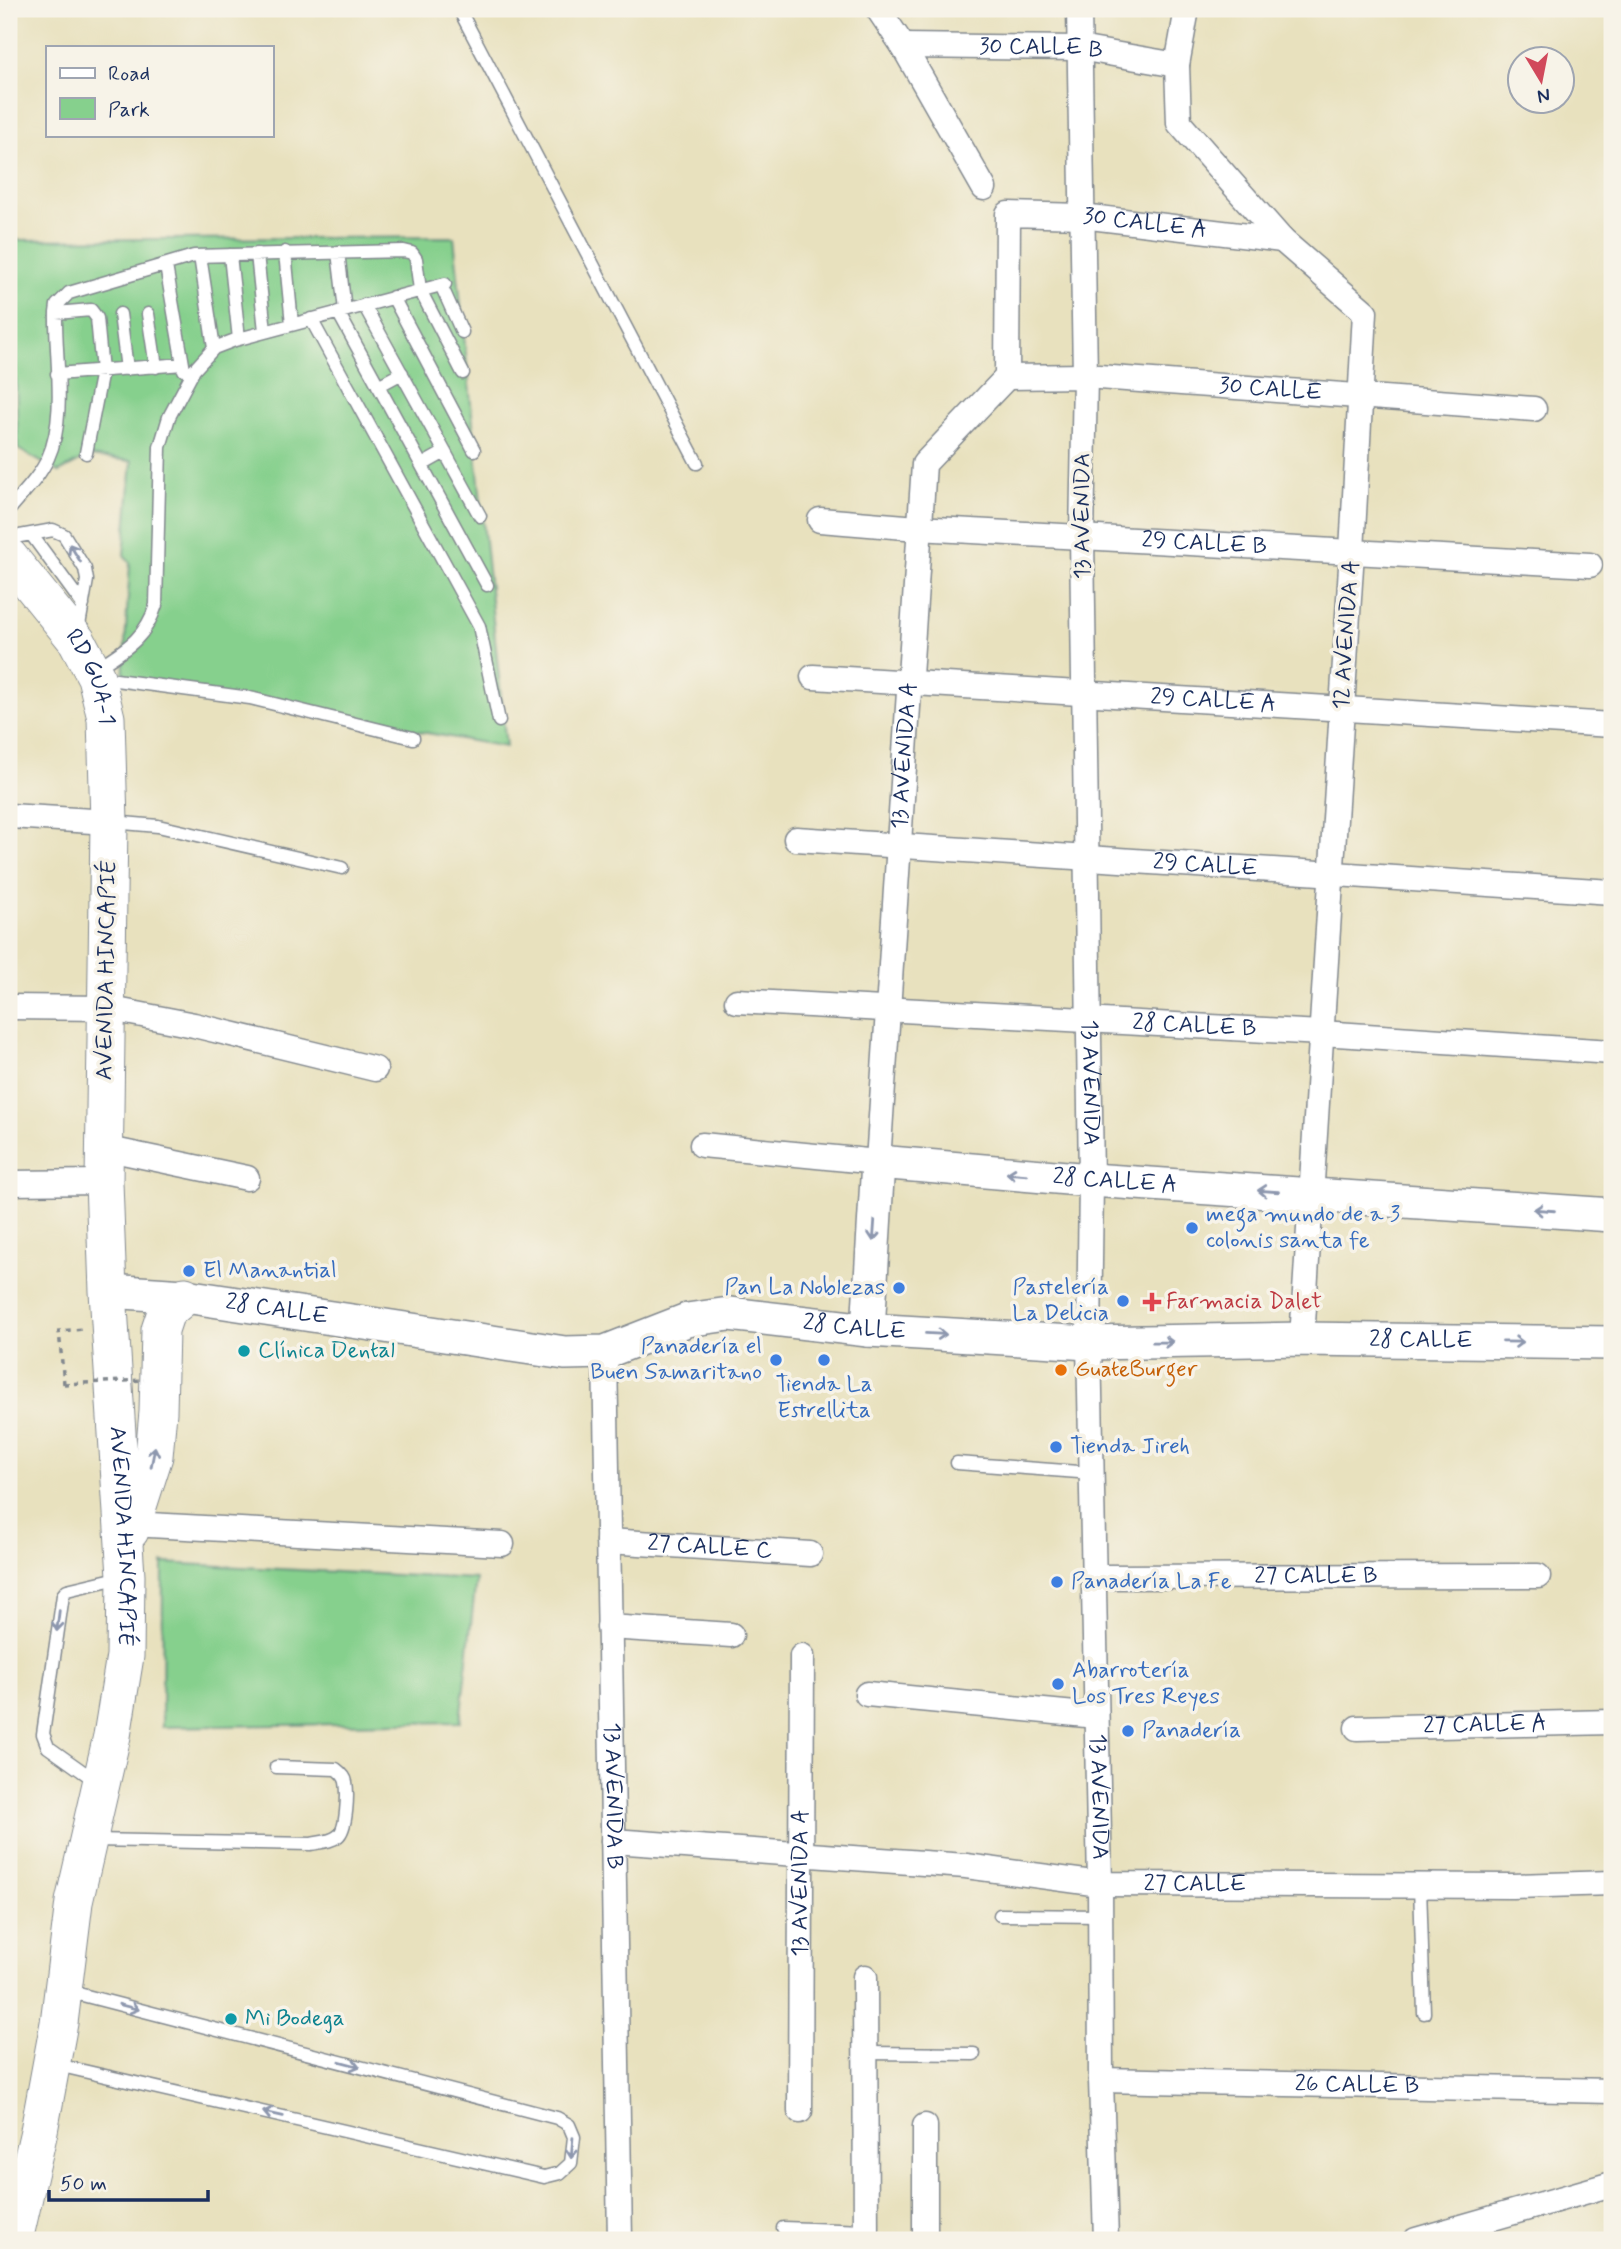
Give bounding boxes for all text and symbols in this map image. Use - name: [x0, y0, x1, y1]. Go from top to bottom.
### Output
- street label: 30 CALLE B: [979, 32, 1105, 67]
- legend: [46, 46, 273, 136]
- north arrow: [1506, 46, 1576, 116]
- text: Road: [108, 60, 150, 88]
- text: N: [1535, 82, 1552, 109]
- text: Park: [108, 96, 150, 124]
- street label: 30 CALLE A: [1081, 201, 1208, 246]
- street label: 30 CALLE: [1218, 371, 1323, 408]
- street label: 13 AVENIDA: [1068, 453, 1098, 579]
- street label: 29 CALLE B: [1141, 525, 1268, 562]
- one-way arrow: [68, 543, 82, 563]
- street label: 12 AVENIDA A: [1327, 559, 1367, 711]
- street label: RD GUA-1: [58, 623, 121, 725]
- street label: 13 AVENIDA A: [885, 681, 925, 830]
- street label: 29 CALLE A: [1150, 682, 1277, 720]
- street label: 29 CALLE: [1152, 847, 1258, 884]
- street label: AVENIDA HINCAPIÉ: [89, 859, 124, 1081]
- street label: 28 CALLE B: [1131, 1008, 1257, 1044]
- street label: 13 AVENIDA: [1074, 1019, 1106, 1146]
- street label: 28 CALLE A: [1051, 1162, 1178, 1201]
- one-way arrow: [1006, 1167, 1029, 1180]
- one-way arrow: [1257, 1185, 1280, 1198]
- place label: mega mundo de a 3 colonis santa fe: [1206, 1200, 1400, 1256]
- one-way arrow: [1533, 1203, 1556, 1216]
- one-way arrow: [867, 1219, 880, 1241]
- marker: mega mundo de a 3 colonis santa fe: [1184, 1220, 1200, 1236]
- place label: El Manantial: [203, 1256, 337, 1286]
- marker: El Manantial: [181, 1263, 197, 1279]
- place label: Pan La Noblezas: [724, 1273, 885, 1303]
- place label: Pastelería La Delicia: [1012, 1273, 1109, 1329]
- marker: Pan La Noblezas: [891, 1280, 907, 1296]
- street label: 28 CALLE: [223, 1287, 330, 1332]
- place label: Farmacia Dalet: [1166, 1287, 1322, 1317]
- marker: Pastelería La Delicia: [1115, 1293, 1131, 1309]
- marker: Farmacia Dalet: [1144, 1294, 1160, 1310]
- street label: 28 CALLE: [801, 1308, 907, 1347]
- street label: 28 CALLE: [1369, 1325, 1473, 1356]
- one-way arrow: [924, 1328, 947, 1341]
- place label: Panadería el Buen Samaritano: [590, 1332, 762, 1388]
- one-way arrow: [1151, 1335, 1174, 1348]
- one-way arrow: [1501, 1335, 1524, 1349]
- place label: Clínica Dental: [258, 1336, 395, 1366]
- marker: Clínica Dental: [236, 1343, 252, 1359]
- marker: Panadería el Buen Samaritano: [768, 1352, 784, 1368]
- marker: Tienda La Estrellita: [816, 1352, 832, 1368]
- place label: GuateBurger: [1075, 1355, 1198, 1387]
- marker: GuateBurger: [1053, 1362, 1069, 1378]
- place label: Tienda La Estrellita: [775, 1370, 873, 1426]
- street label: AVENIDA HINCAPIÉ: [102, 1425, 141, 1647]
- place label: Tienda Jireh: [1070, 1432, 1190, 1462]
- marker: Tienda Jireh: [1048, 1439, 1064, 1455]
- one-way arrow: [146, 1446, 160, 1469]
- street label: 27 CALLE C: [646, 1529, 773, 1567]
- street label: 27 CALLE B: [1254, 1561, 1378, 1592]
- place label: Panadería La Fe: [1071, 1567, 1232, 1597]
- marker: Panadería La Fe: [1049, 1574, 1065, 1590]
- one-way arrow: [52, 1609, 65, 1632]
- place label: Abarrotería Los Tres Reyes: [1072, 1656, 1220, 1712]
- marker: Abarrotería Los Tres Reyes: [1050, 1676, 1066, 1692]
- street label: 27 CALLE A: [1423, 1709, 1547, 1741]
- place label: Panadería: [1142, 1716, 1241, 1746]
- street label: 13 AVENIDA B: [596, 1722, 629, 1870]
- marker: Panadería: [1120, 1723, 1136, 1739]
- street label: 13 AVENIDA: [1082, 1733, 1115, 1860]
- street label: 13 AVENIDA A: [786, 1809, 816, 1957]
- street label: 27 CALLE: [1144, 1869, 1246, 1900]
- one-way arrow: [118, 2001, 140, 2014]
- place label: Mi Bodega: [245, 2004, 345, 2034]
- marker: Mi Bodega: [223, 2011, 239, 2027]
- one-way arrow: [338, 2058, 360, 2071]
- street label: 26 CALLE B: [1294, 2069, 1419, 2102]
- one-way arrow: [262, 2107, 285, 2121]
- one-way arrow: [566, 2136, 579, 2159]
- scale bar: [49, 2158, 208, 2202]
- text: 50 m: [60, 2170, 107, 2198]

